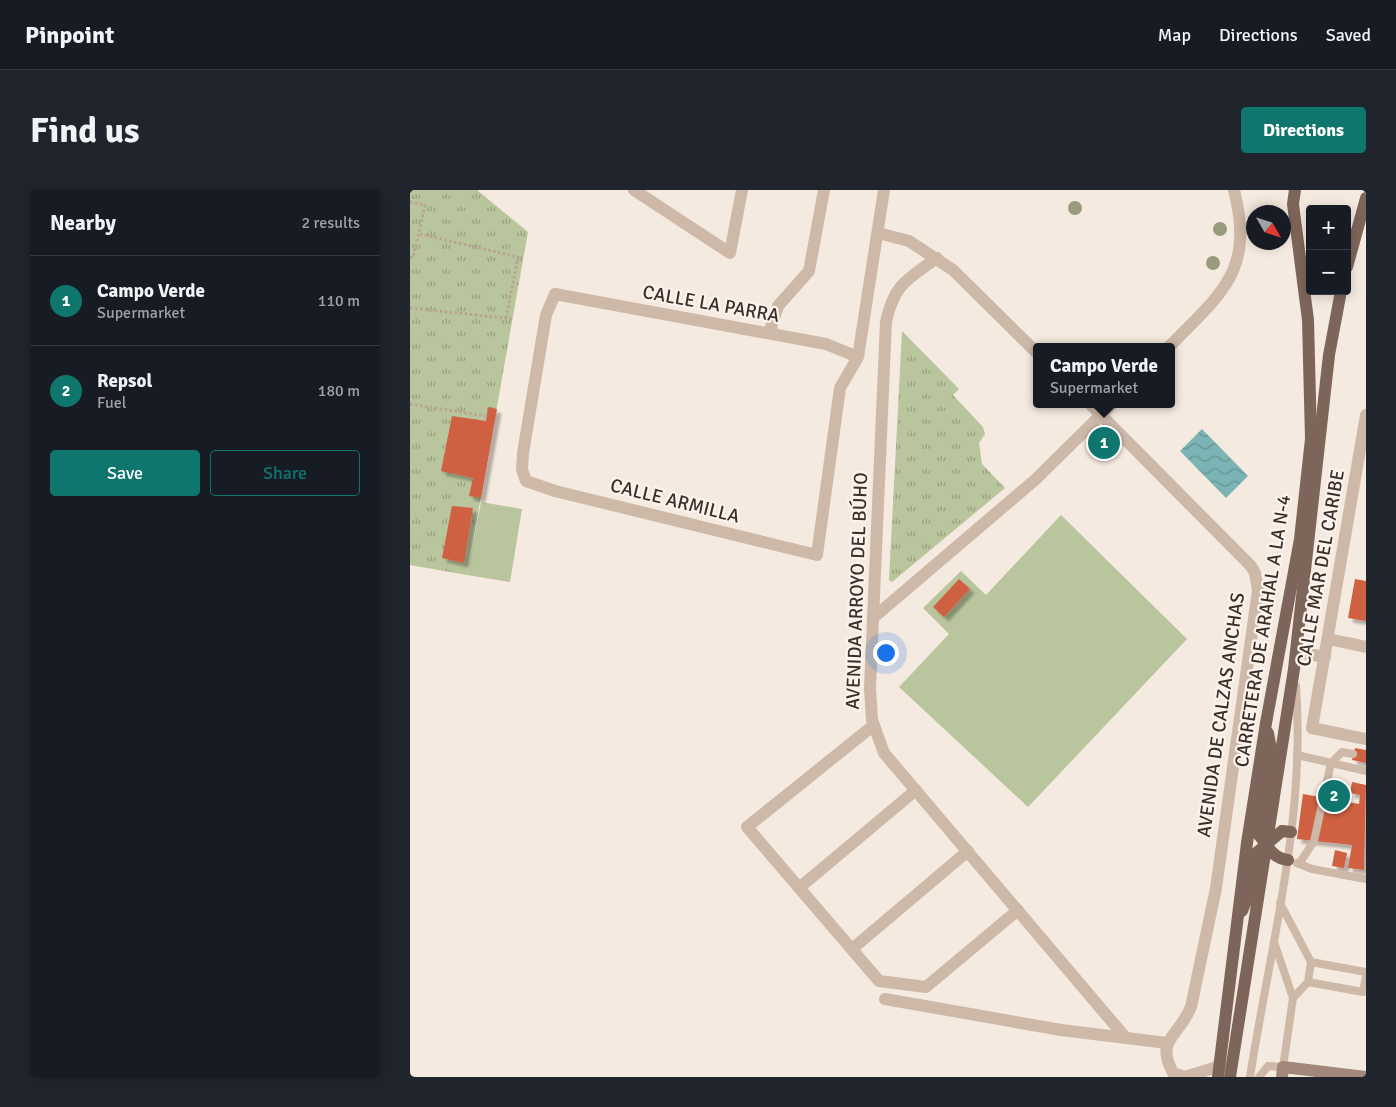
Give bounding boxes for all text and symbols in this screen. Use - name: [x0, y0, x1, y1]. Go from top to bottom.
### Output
- text: Pinpoint: [25, 20, 114, 50]
- text: Map: [1158, 24, 1191, 46]
- text: Directions: [1219, 24, 1298, 46]
- text: Saved: [1326, 24, 1371, 46]
- button: Directions: [1241, 107, 1366, 153]
- text: Find us: [30, 109, 140, 152]
- north arrow: [1246, 205, 1291, 250]
- map controls: [1306, 205, 1351, 295]
- button: +: [1306, 205, 1351, 250]
- text: Nearby: [50, 210, 116, 236]
- text: 2 results: [301, 213, 360, 233]
- button: −: [1306, 250, 1351, 295]
- text: Campo Verde: [97, 279, 205, 303]
- street label: CALLE LA PARRA: [641, 280, 782, 328]
- text: 1: [62, 291, 70, 311]
- text: 110 m: [318, 291, 360, 311]
- text: Supermarket: [97, 303, 185, 323]
- popup: [1033, 343, 1175, 408]
- text: Campo Verde: [1050, 354, 1158, 378]
- text: Repsol: [97, 369, 152, 393]
- text: Supermarket: [1050, 378, 1138, 398]
- text: 2: [62, 381, 70, 401]
- text: 180 m: [318, 381, 360, 401]
- text: Fuel: [97, 393, 126, 413]
- pin: 1: [1088, 424, 1120, 462]
- button: Save: [50, 450, 200, 496]
- button: Share: [210, 450, 360, 496]
- street label: CALLE MAR DEL CARIBE: [1292, 468, 1350, 668]
- street label: AVENIDA ARROYO DEL BÚHO: [841, 472, 873, 710]
- street label: CALLE ARMILLA: [608, 473, 743, 529]
- street label: CARRETERA DE ARAHAL A LA N-4: [1230, 493, 1296, 769]
- street label: AVENIDA DE CALZAS ANCHAS: [1192, 591, 1250, 839]
- your location: [873, 640, 899, 666]
- pin: 2: [1318, 777, 1350, 815]

